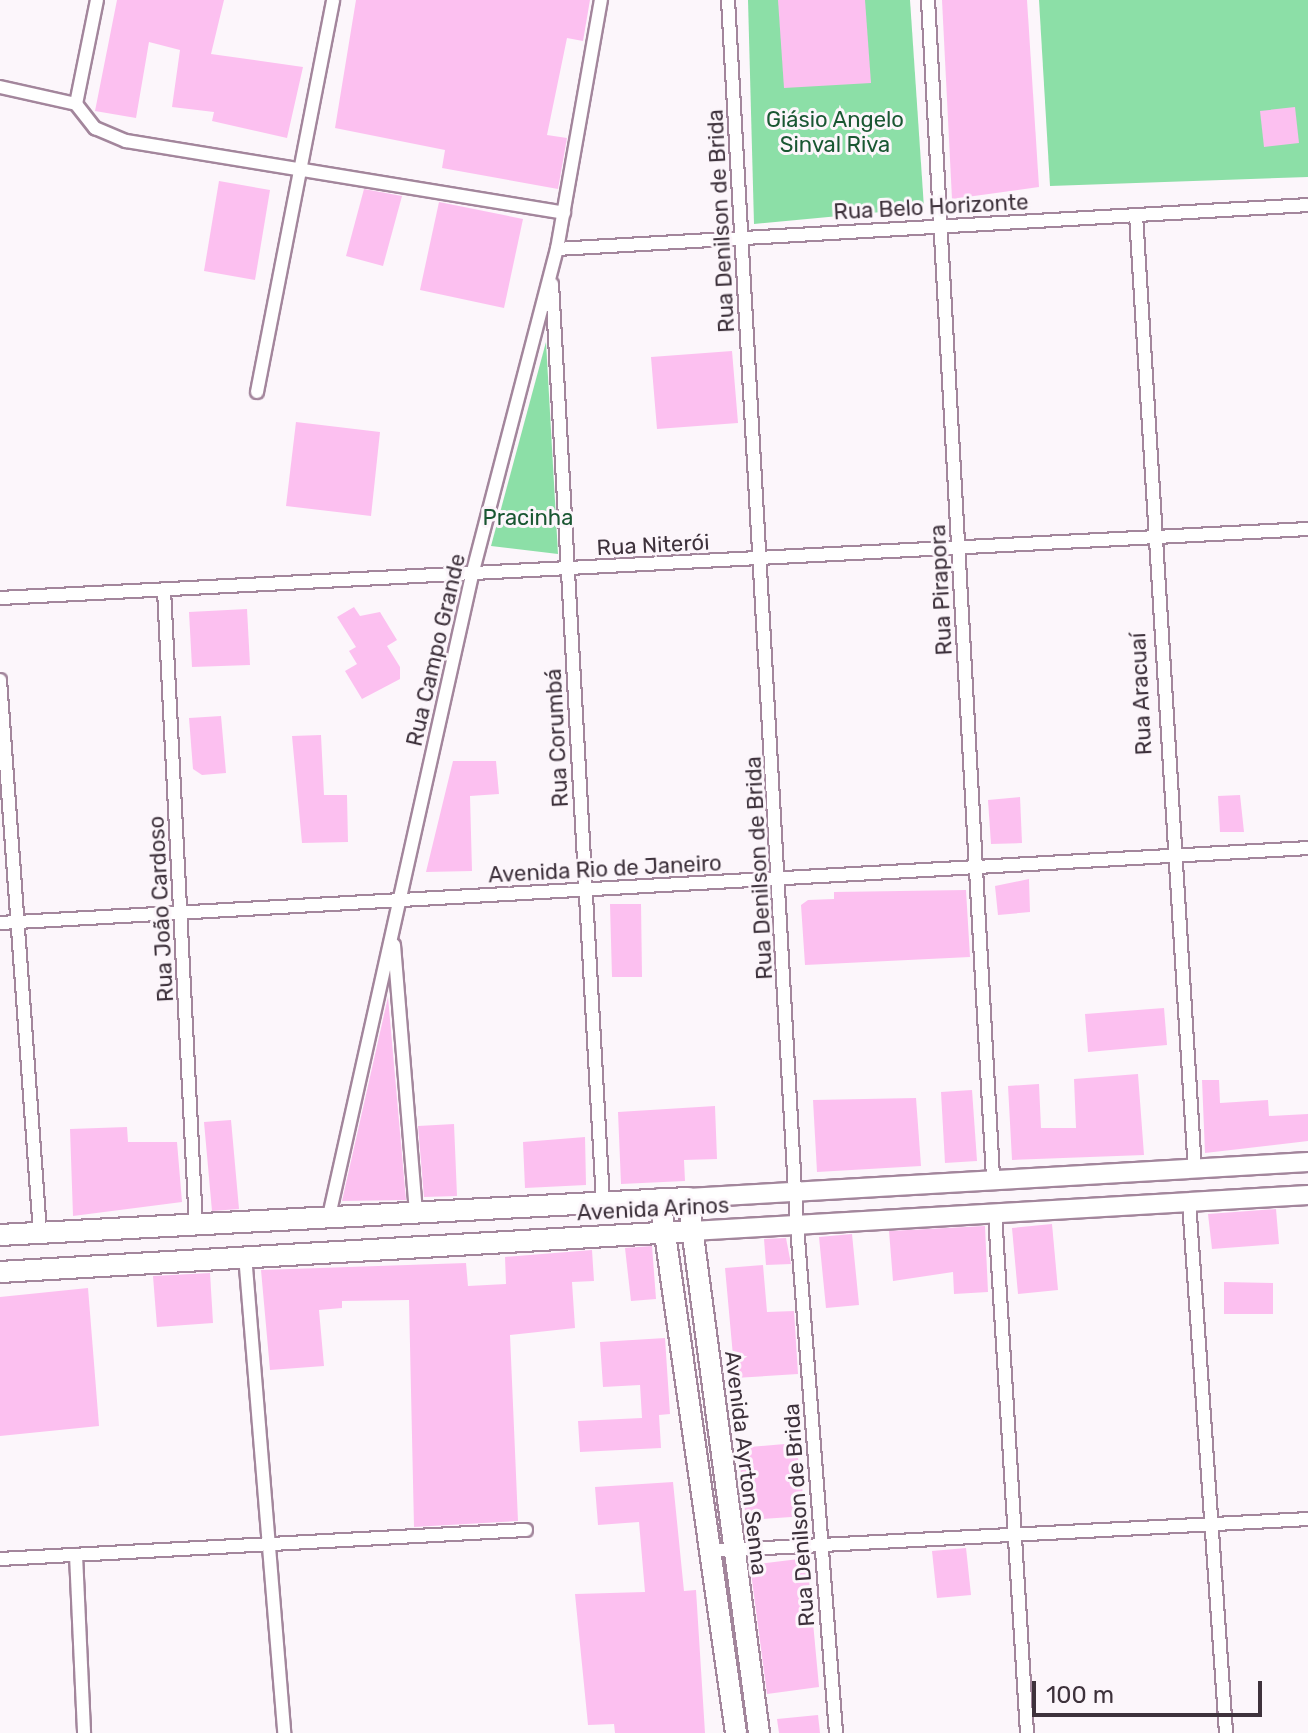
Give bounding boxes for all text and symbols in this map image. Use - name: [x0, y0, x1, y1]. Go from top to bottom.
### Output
- park label: Giásio Angelo Sinval Riva: [766, 106, 904, 158]
- street label: Rua Denilson de Brida: [702, 109, 740, 333]
- street label: Rua Belo Horizonte: [833, 189, 1029, 225]
- park label: Pracinha: [483, 505, 573, 531]
- street label: Rua Pirapora: [924, 524, 958, 656]
- street label: Rua Niterói: [596, 529, 710, 561]
- street label: Rua Campo Grande: [401, 551, 471, 749]
- street label: Rua Aracuaí: [1125, 632, 1157, 756]
- street label: Rua Corumbá: [540, 668, 574, 808]
- street label: Rua Denilson de Brida: [740, 756, 778, 980]
- street label: Rua João Cardoso: [143, 815, 179, 1003]
- street label: Avenida Rio de Janeiro: [488, 850, 722, 888]
- street label: Avenida Arinos: [576, 1192, 730, 1226]
- street label: Avenida Ayrton Senna: [719, 1349, 773, 1577]
- street label: Rua Denilson de Brida: [778, 1403, 820, 1627]
- scale bar: [1036, 1665, 1266, 1715]
- text: 100 m: [1046, 1681, 1114, 1709]

